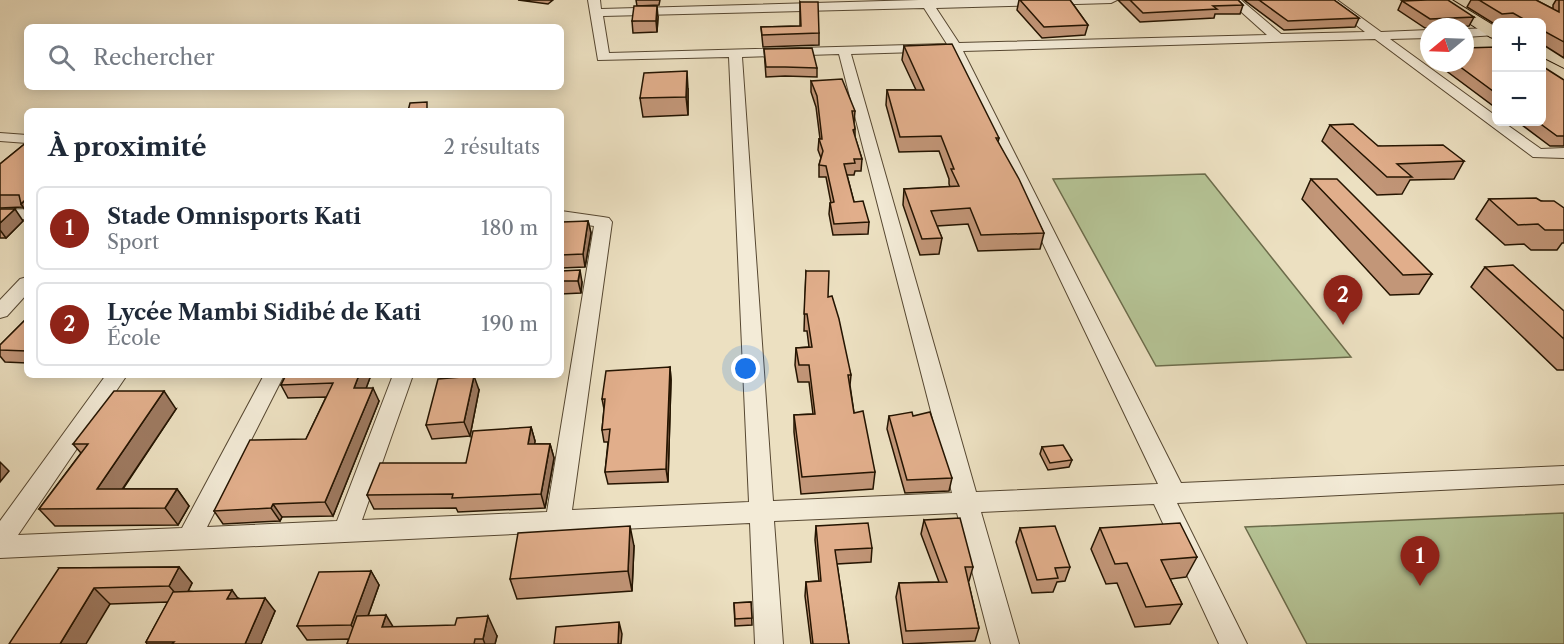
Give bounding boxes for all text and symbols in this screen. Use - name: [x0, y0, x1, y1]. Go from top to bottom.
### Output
- north arrow: [1420, 18, 1474, 72]
- map controls: [1492, 18, 1546, 126]
- button: +: [1492, 18, 1546, 72]
- search box: [24, 24, 564, 90]
- icon: search: [45, 41, 78, 74]
- text: Rechercher: [93, 44, 215, 71]
- button: −: [1492, 72, 1546, 126]
- text: À proximité: [48, 131, 207, 163]
- text: 2 résultats: [443, 135, 540, 159]
- text: Stade Omnisports Kati: [107, 203, 361, 230]
- text: 1: [65, 216, 74, 240]
- text: 180 m: [481, 216, 538, 240]
- text: Sport: [107, 230, 159, 254]
- pin: 2: [1324, 276, 1362, 325]
- text: Lycée Mambi Sidibé de Kati: [107, 299, 421, 326]
- text: 2: [64, 312, 75, 336]
- text: 190 m: [481, 312, 538, 336]
- text: École: [107, 326, 161, 350]
- your location: [731, 354, 760, 383]
- pin: 1: [1400, 536, 1440, 586]

